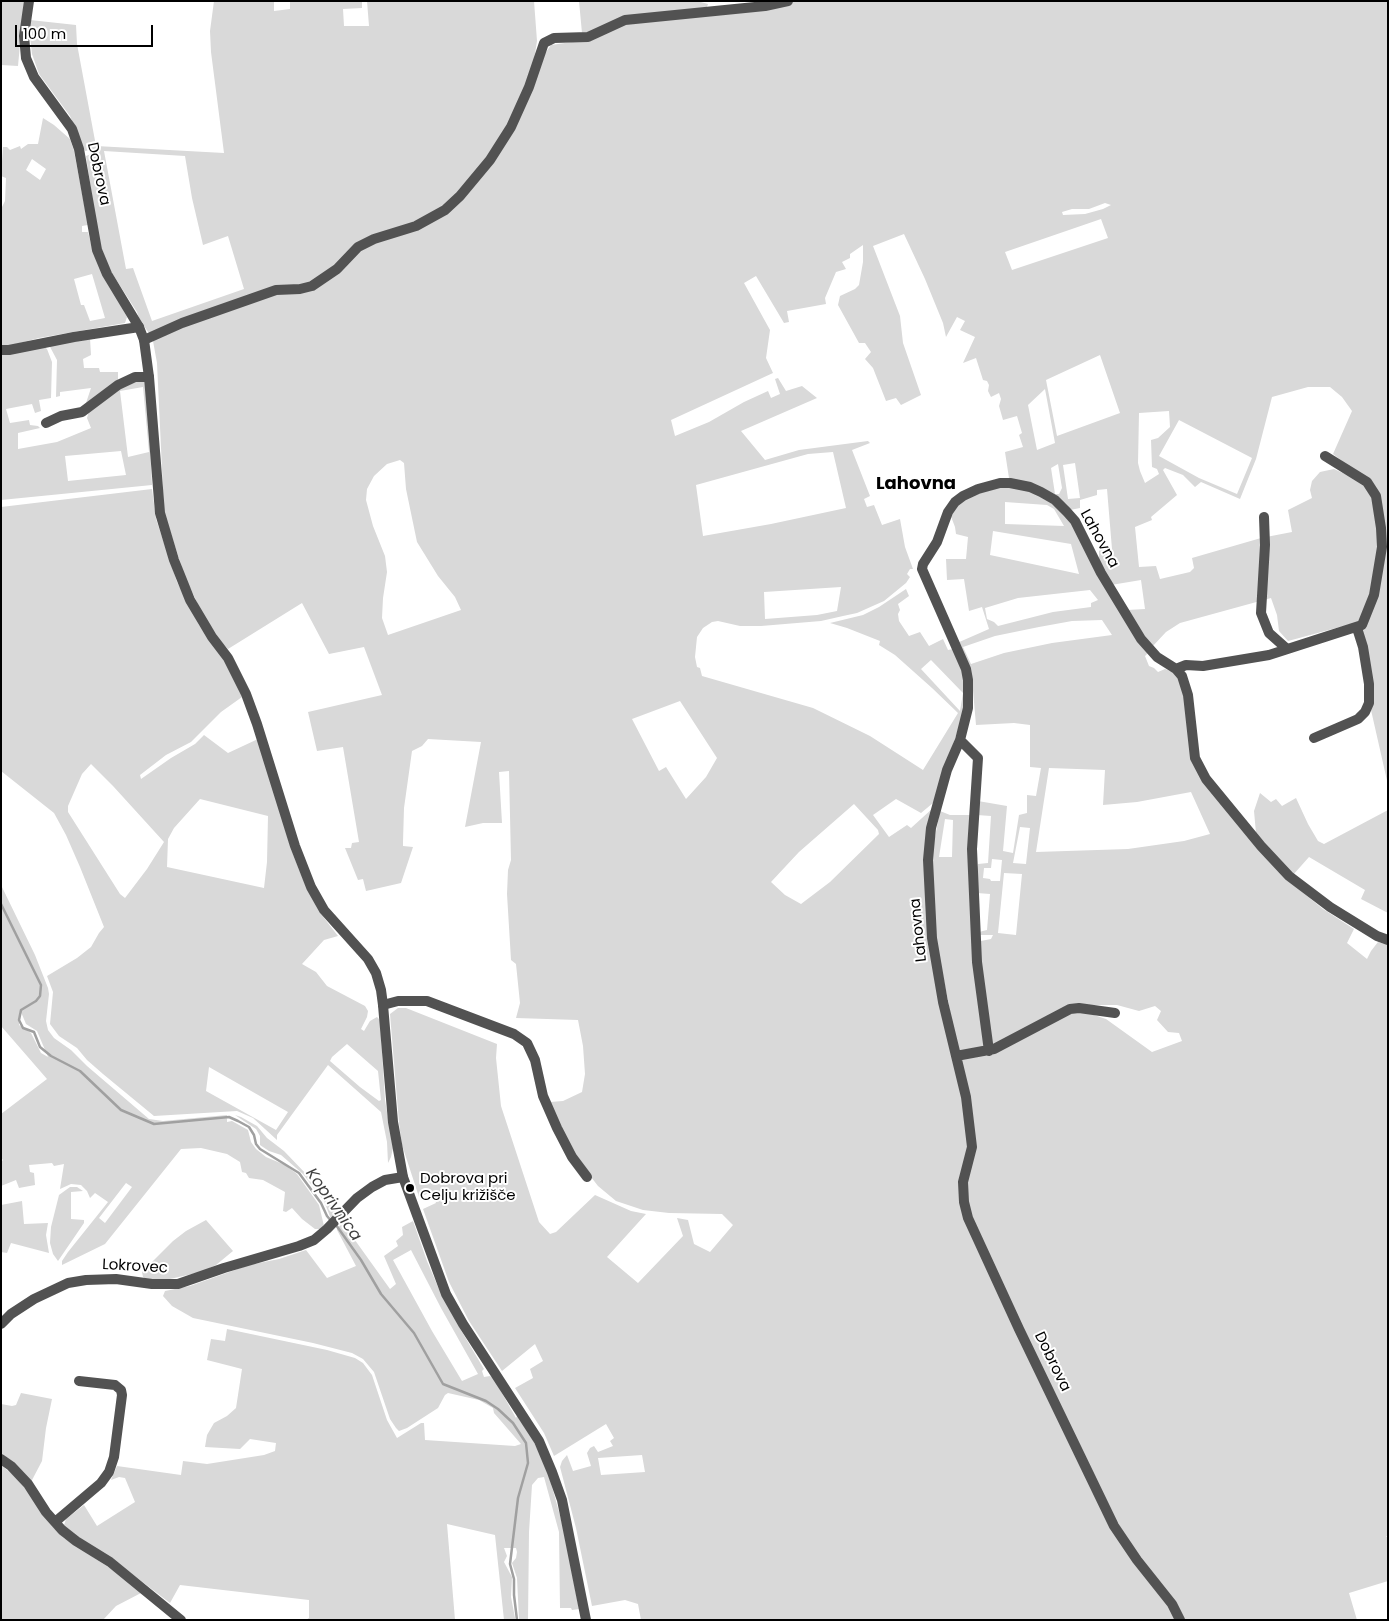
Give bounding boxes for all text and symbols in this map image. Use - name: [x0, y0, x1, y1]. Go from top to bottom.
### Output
- scale bar: [18, 15, 155, 47]
- text: 100 m: [23, 23, 66, 44]
- street label: Dobrova: [83, 141, 113, 207]
- district label: Lahovna: [876, 473, 956, 495]
- street label: Lahovna: [1076, 507, 1122, 571]
- street label: Lahovna: [907, 897, 931, 963]
- water label: Koprivnica: [301, 1165, 365, 1245]
- place label: Dobrova pri Celju križišče: [420, 1170, 516, 1205]
- marker: Dobrova pri Celju križišče: [404, 1182, 416, 1194]
- street label: Lokrovec: [102, 1256, 168, 1278]
- street label: Dobrova: [1030, 1329, 1074, 1395]

